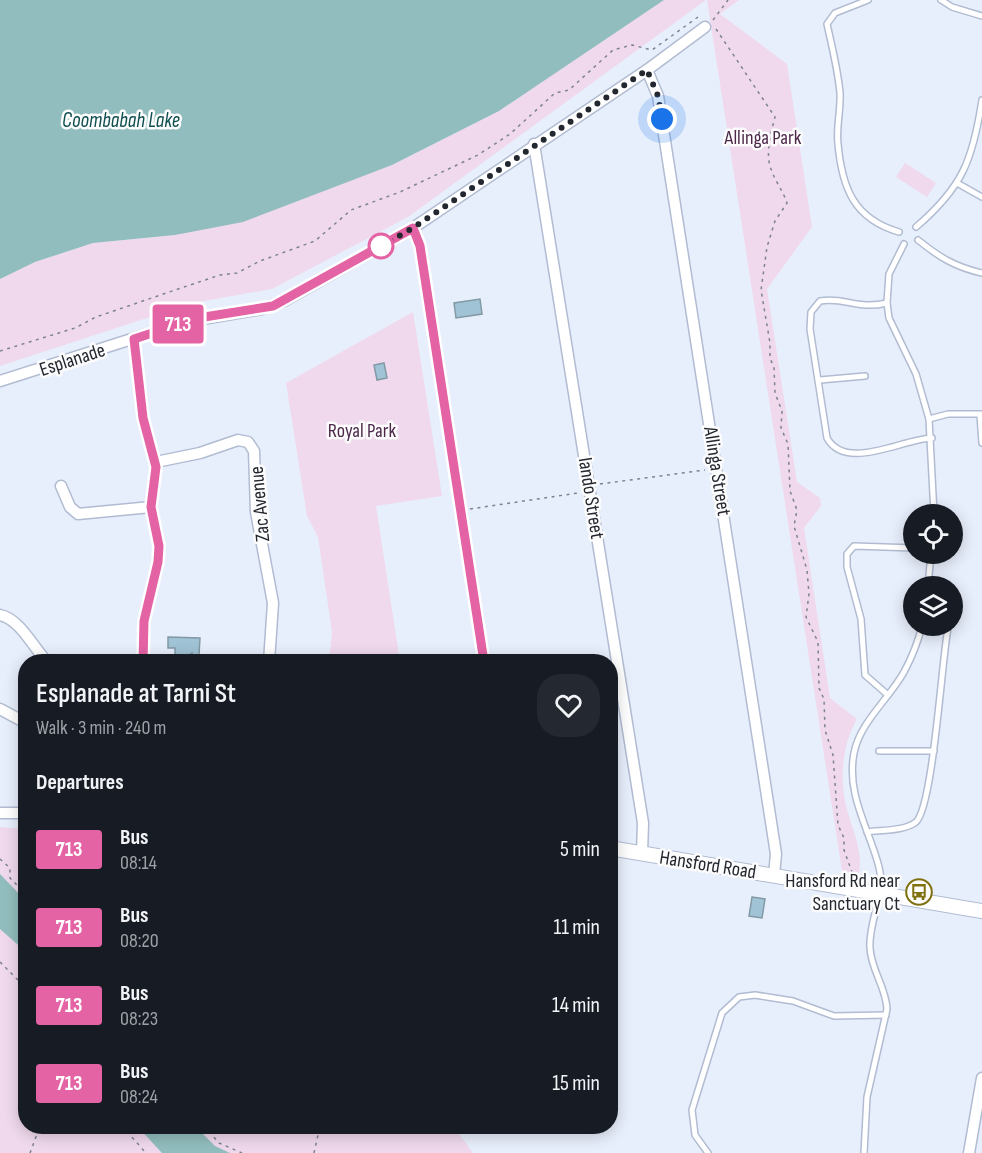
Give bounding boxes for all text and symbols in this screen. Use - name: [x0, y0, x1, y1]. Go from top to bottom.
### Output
- your location: [647, 104, 677, 134]
- water label: Coombabah Lake: [62, 108, 180, 133]
- park label: Allinga Park: [724, 126, 802, 150]
- unlabelled marker: [368, 233, 394, 259]
- line badge: 713: [144, 304, 213, 344]
- text: 713: [165, 312, 191, 337]
- street label: Esplanade: [36, 338, 108, 382]
- park label: Royal Park: [328, 419, 397, 443]
- street label: Allinga Street: [698, 424, 736, 517]
- street label: Iando Street: [573, 456, 609, 541]
- street label: Zac Avenue: [245, 465, 275, 543]
- map controls: [903, 504, 963, 636]
- button: locate: [903, 504, 963, 564]
- button: layers: [903, 576, 963, 636]
- button: heart: [537, 674, 600, 737]
- text: Esplanade at Tarni St: [36, 677, 236, 710]
- text: Walk · 3 min · 240 m: [36, 716, 166, 740]
- text: Departures: [36, 769, 124, 796]
- text: Bus: [120, 824, 149, 851]
- text: 5 min: [560, 836, 600, 863]
- text: 713: [56, 837, 82, 862]
- street label: Hansford Road: [658, 846, 758, 884]
- text: 08:14: [120, 851, 157, 875]
- place label: Hansford Rd near Sanctuary Ct: [785, 869, 900, 916]
- bus stop icon: Hansford Rd near Sanctuary Ct: [904, 877, 934, 907]
- text: Bus: [120, 902, 149, 929]
- text: 11 min: [553, 914, 600, 941]
- text: 713: [56, 915, 82, 940]
- text: 08:20: [120, 929, 159, 953]
- text: Bus: [120, 980, 149, 1007]
- text: 14 min: [552, 992, 600, 1019]
- text: 713: [56, 993, 82, 1018]
- text: 08:23: [120, 1007, 158, 1031]
- text: Bus: [120, 1058, 149, 1085]
- text: 15 min: [552, 1070, 600, 1097]
- text: 713: [56, 1071, 82, 1096]
- text: 08:24: [120, 1085, 158, 1109]

